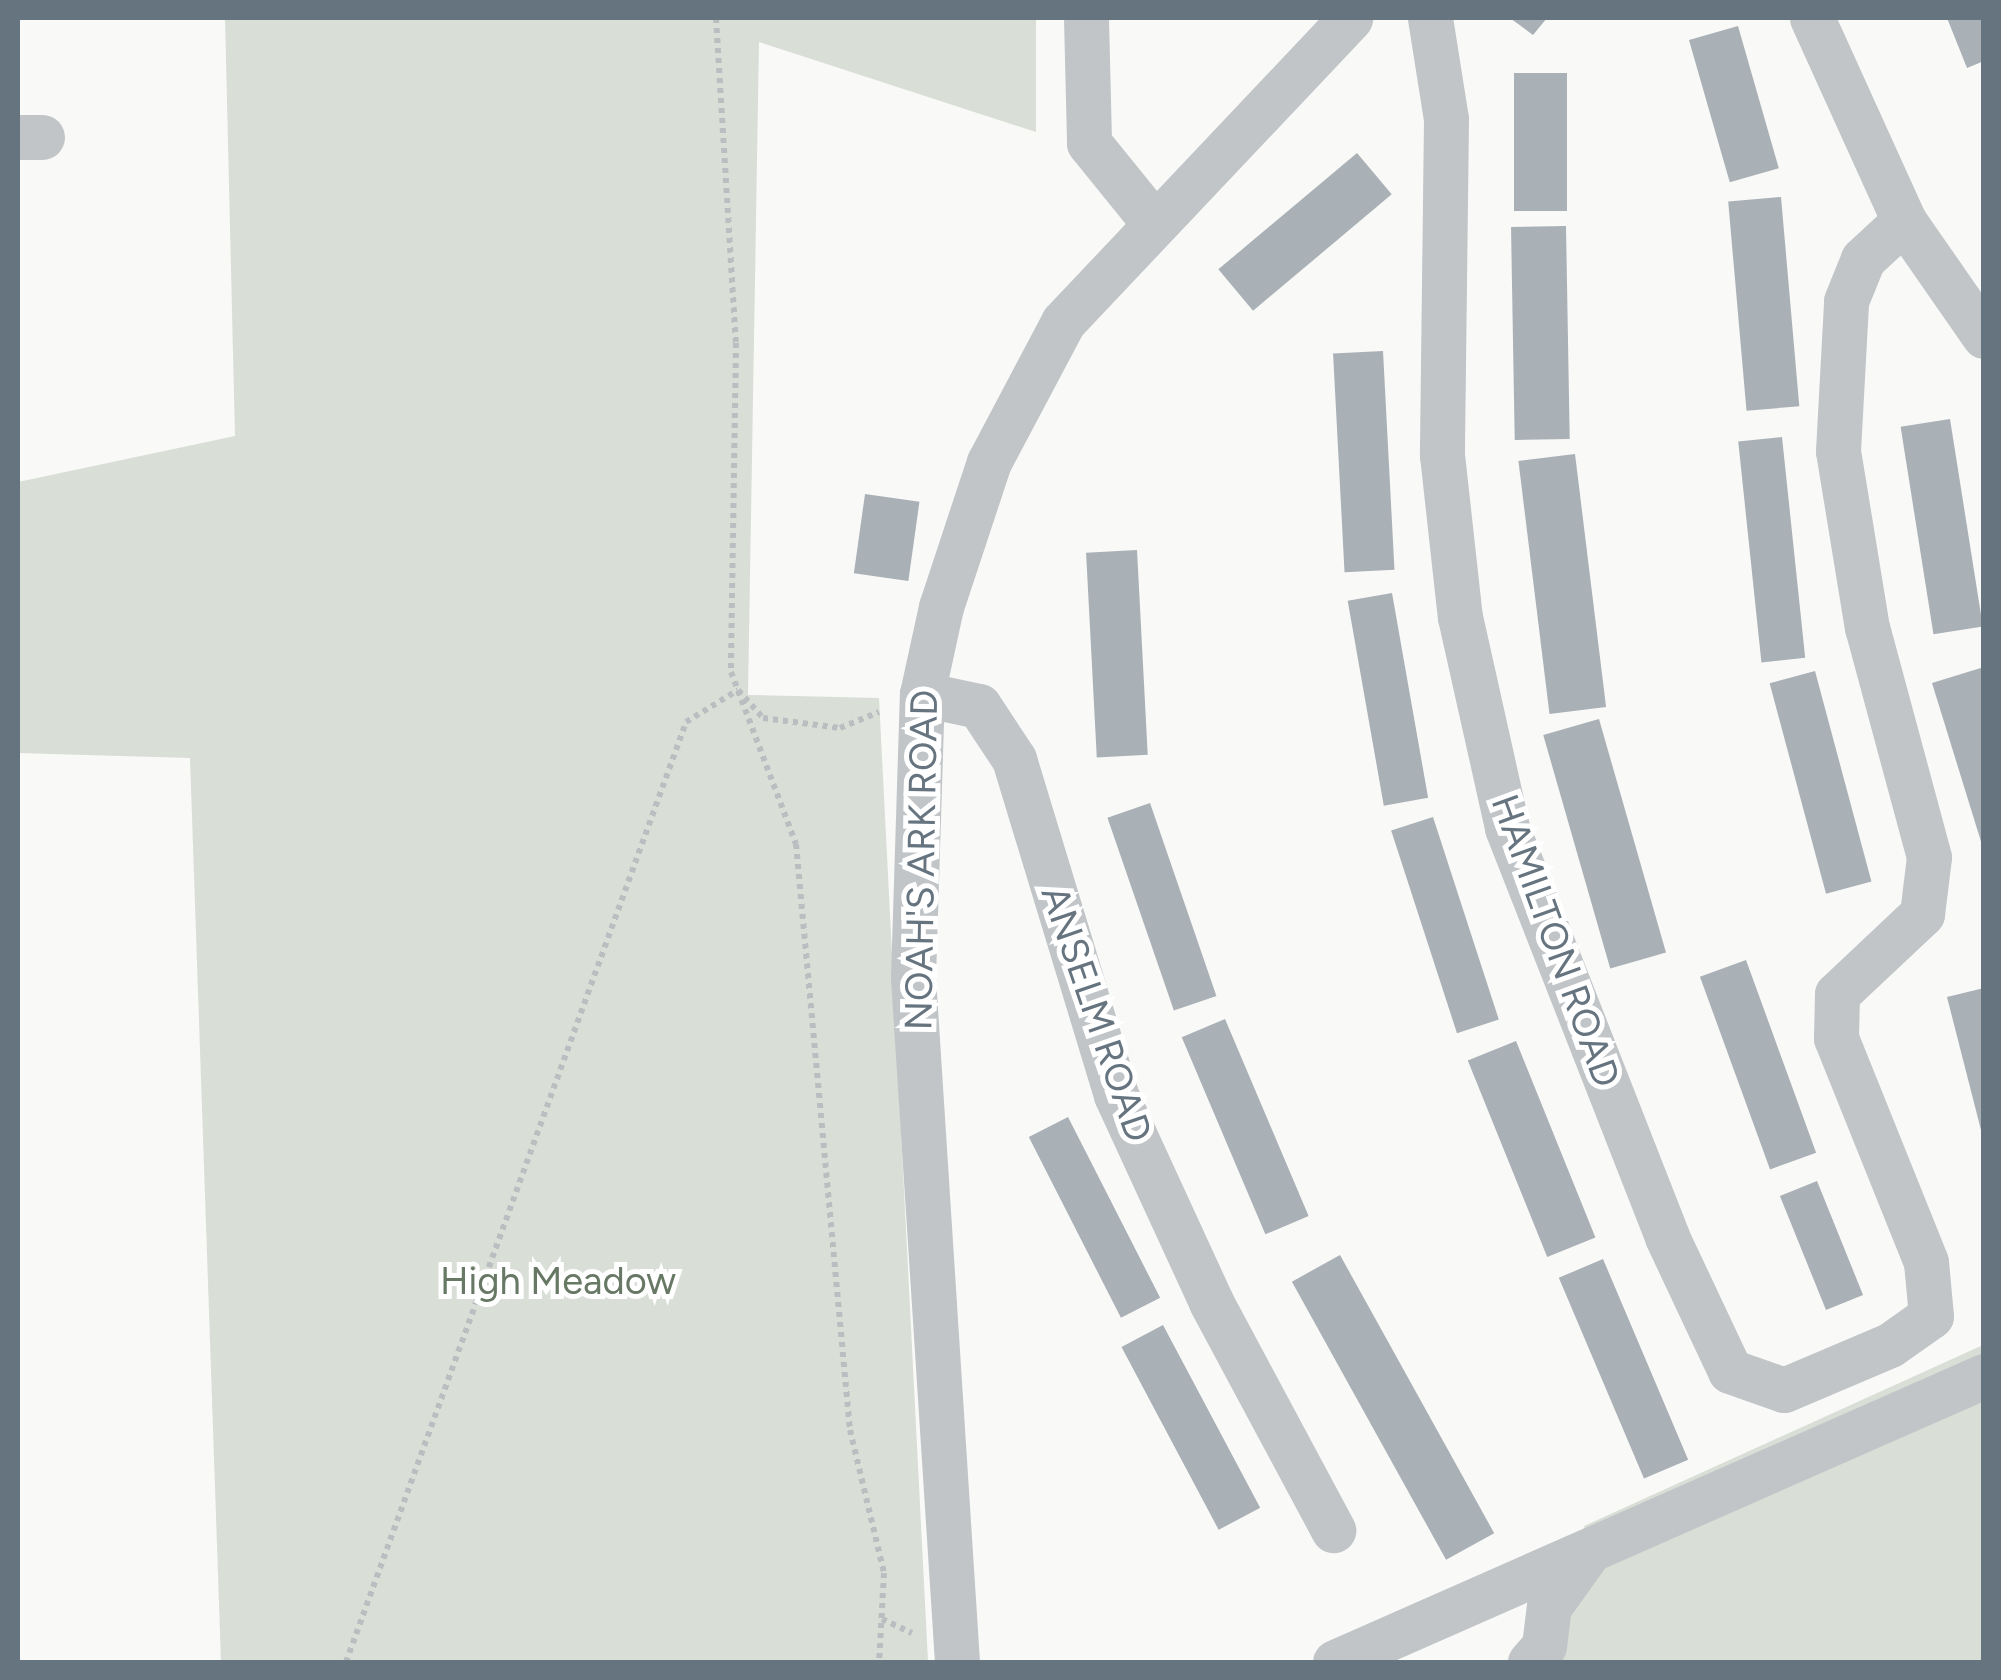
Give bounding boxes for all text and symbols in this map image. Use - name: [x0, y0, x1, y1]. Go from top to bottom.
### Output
- street label: NOAH'S ARK ROAD: [896, 689, 948, 1031]
- street label: HAMILTON ROAD: [1481, 788, 1629, 1094]
- street label: ANSELM ROAD: [1031, 880, 1161, 1148]
- park label: High Meadow: [440, 1259, 676, 1305]

